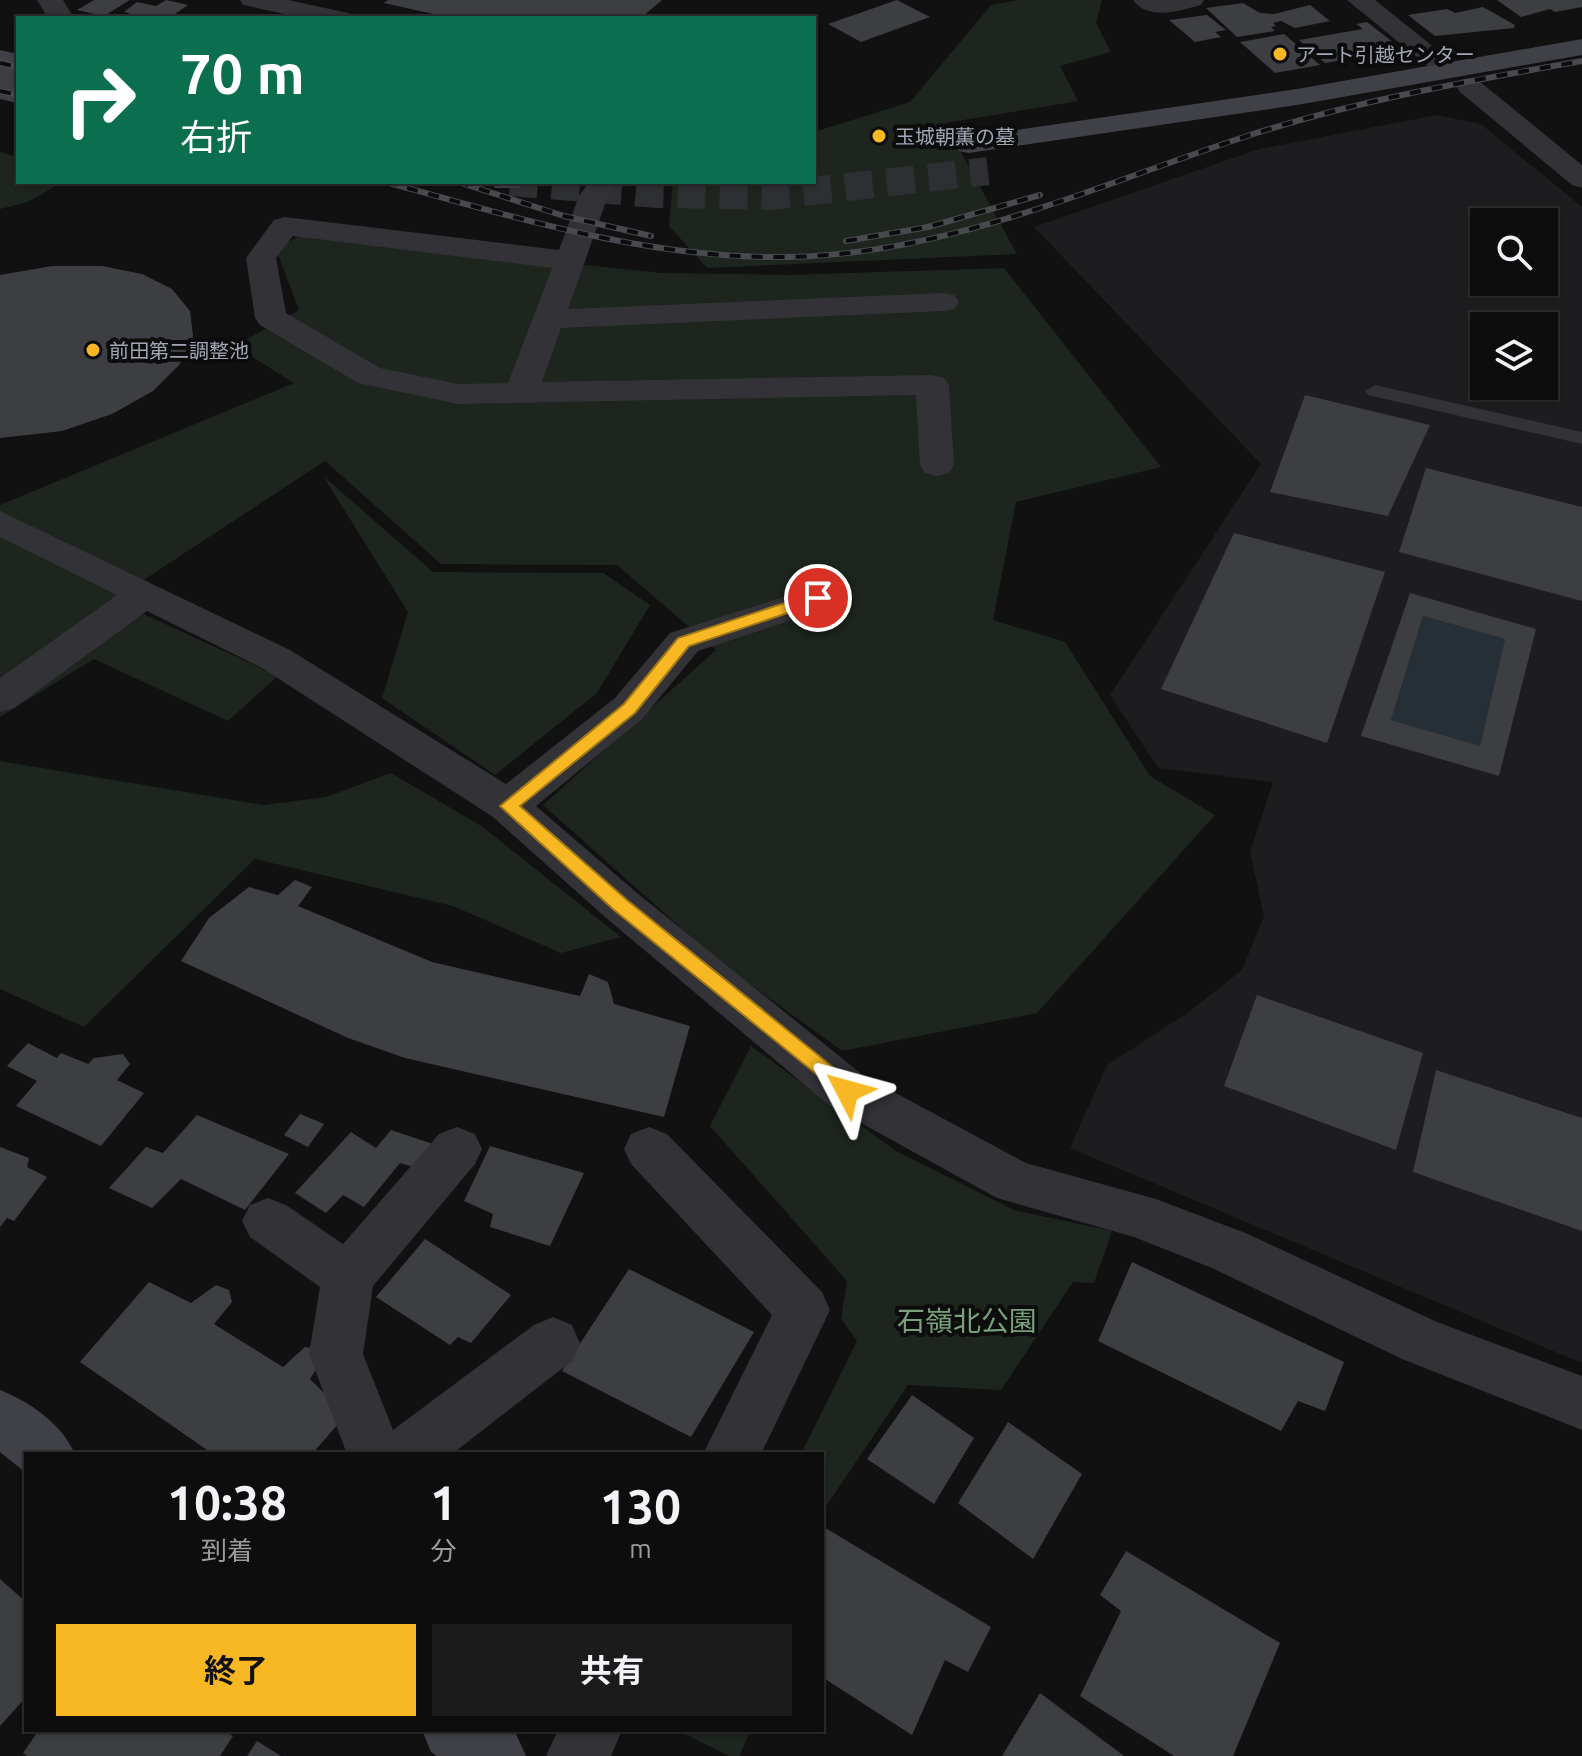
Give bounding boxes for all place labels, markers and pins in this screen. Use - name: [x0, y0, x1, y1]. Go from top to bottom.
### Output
- place label: アート引越センター: [1296, 43, 1475, 66]
- marker: アート引越センター: [1271, 45, 1289, 63]
- place label: 玉城朝薫の墓: [895, 125, 1015, 148]
- marker: 玉城朝薫の墓: [870, 127, 888, 145]
- place label: 前田第二調整池: [109, 339, 249, 362]
- marker: 前田第二調整池: [84, 341, 102, 359]
- pin: [784, 564, 852, 632]

